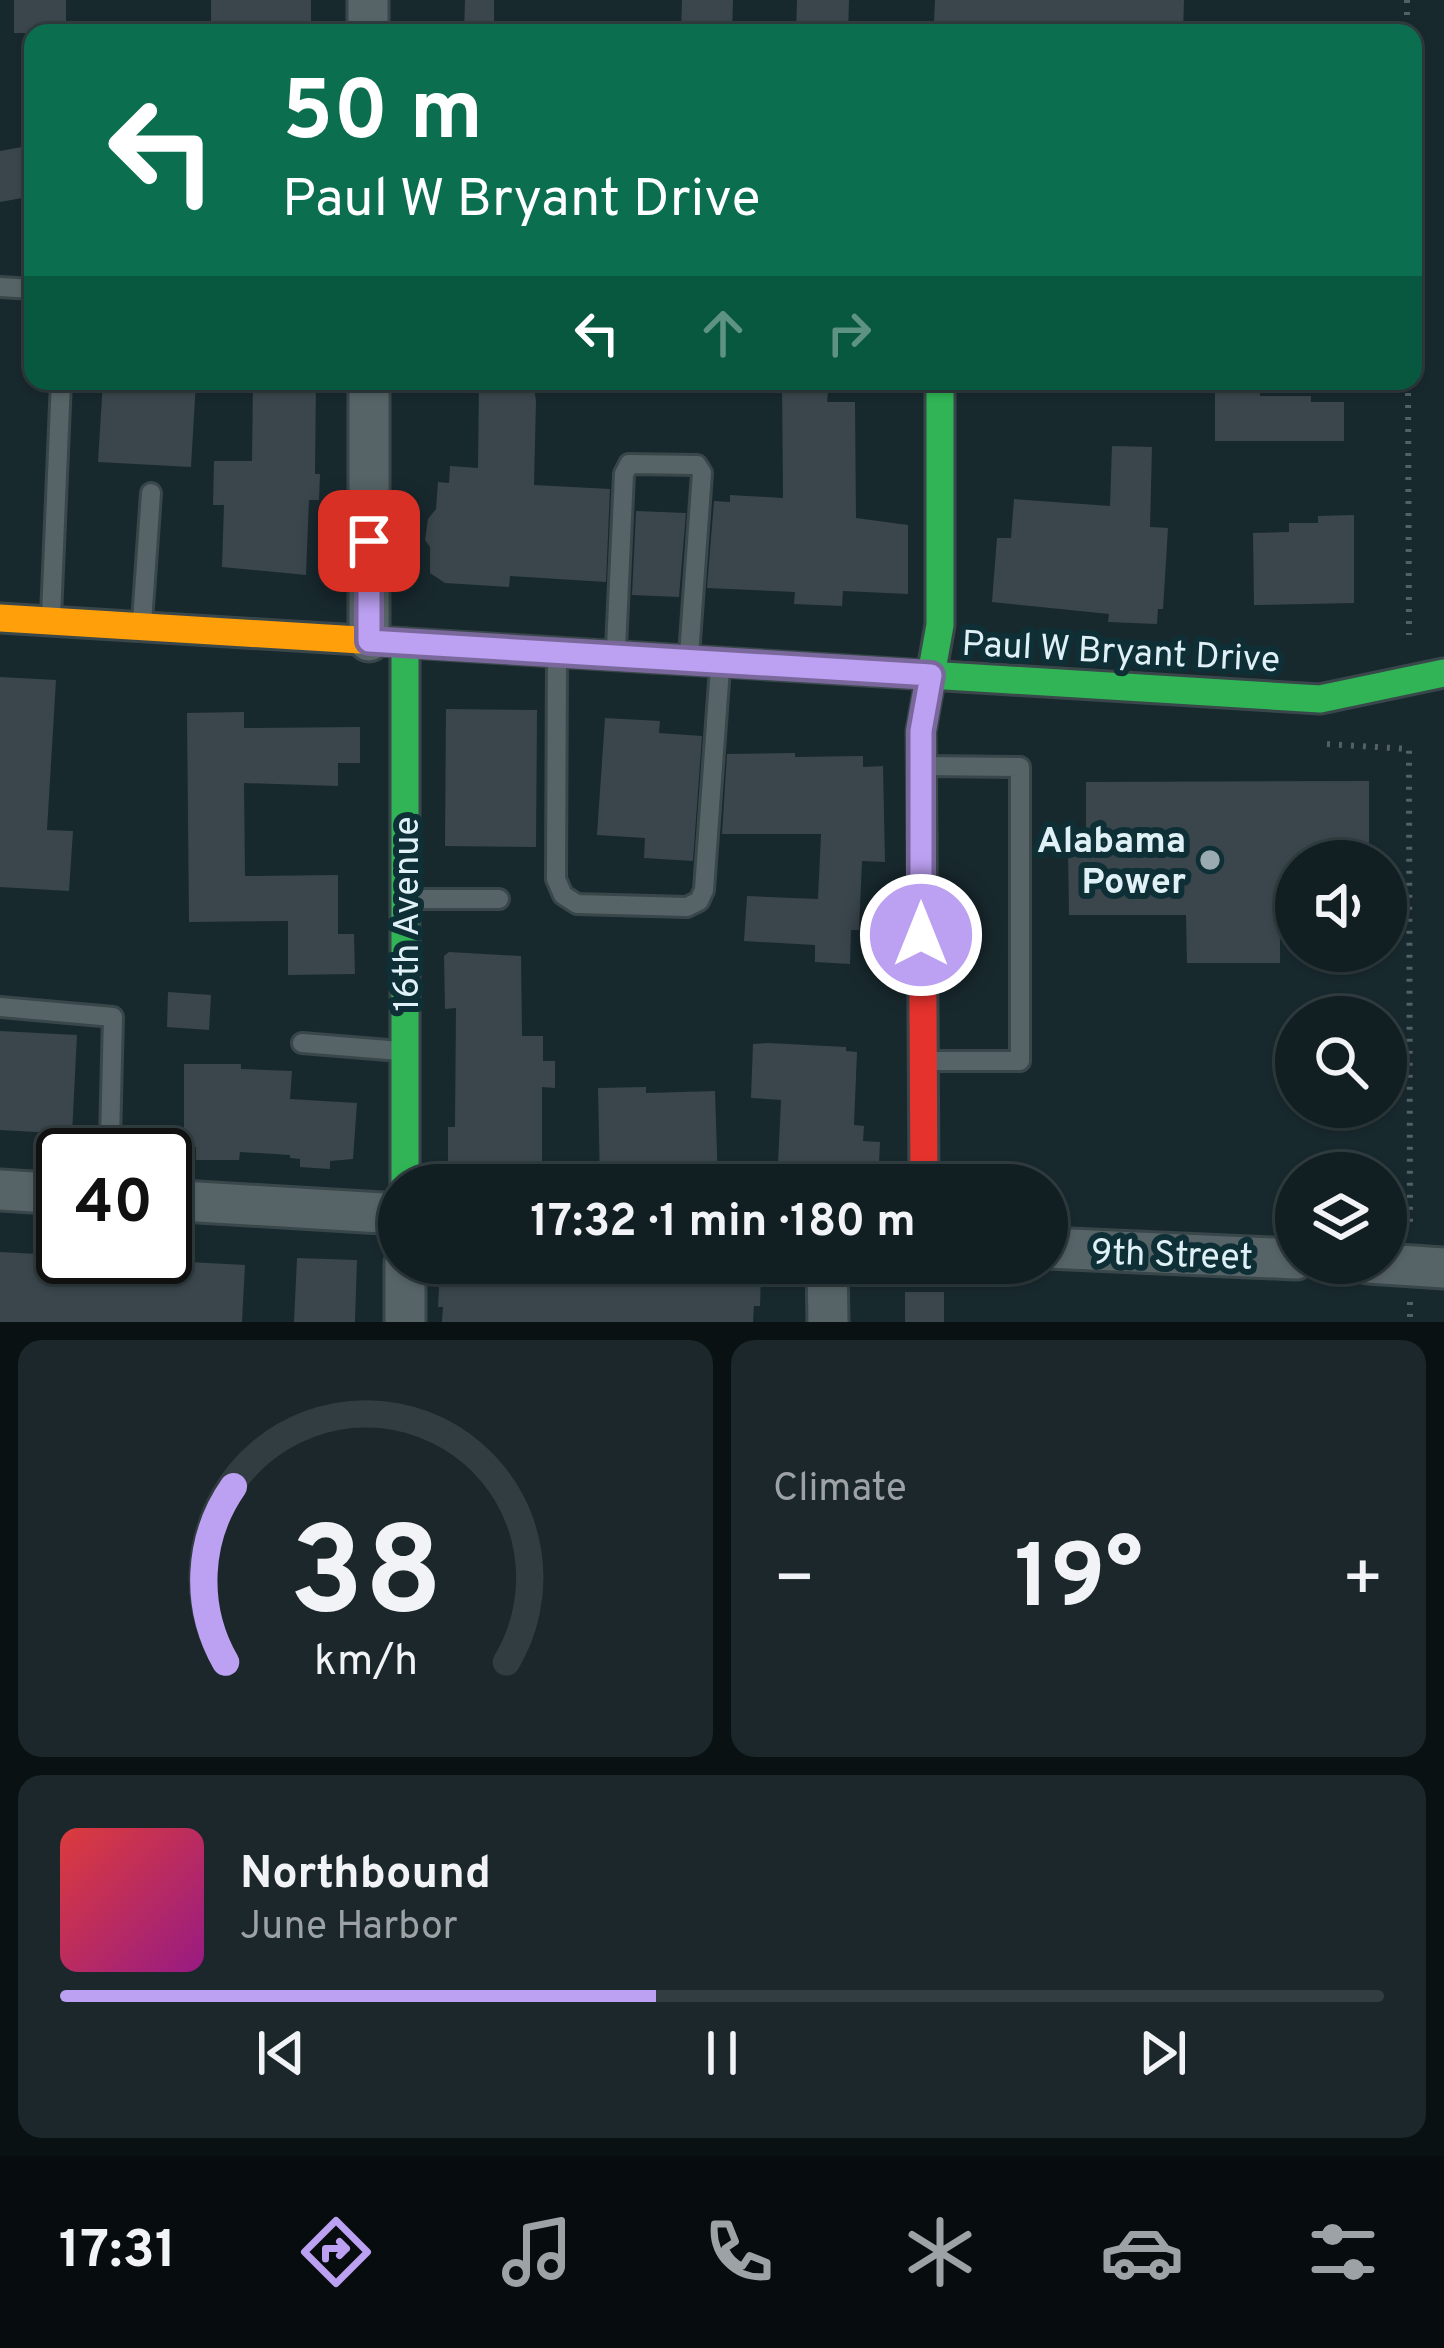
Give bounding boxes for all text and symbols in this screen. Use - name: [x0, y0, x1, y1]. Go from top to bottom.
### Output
- text: 50 m: [282, 63, 483, 169]
- icon: left: [84, 72, 240, 228]
- text: Paul W Bryant Drive: [282, 167, 761, 236]
- icon: left: [564, 300, 630, 366]
- icon: ahead: [690, 300, 756, 366]
- icon: right: [816, 300, 882, 366]
- pin: [318, 490, 420, 592]
- icon: arrive: [336, 508, 402, 574]
- street label: Paul W Bryant Drive: [960, 623, 1281, 685]
- street label: 16th Avenue: [386, 816, 432, 1012]
- place label: Alabama Power: [1037, 820, 1186, 907]
- map controls: [1275, 840, 1407, 1284]
- button: sound: [1275, 840, 1407, 972]
- marker: Alabama Power: [1197, 847, 1223, 873]
- position arrow: [858, 872, 984, 998]
- button: search: [1275, 996, 1407, 1128]
- speed limit sign: 40: [36, 1128, 192, 1284]
- button: layers: [1275, 1152, 1407, 1284]
- text: 17:32 · 1 min · 180 m: [530, 1195, 916, 1252]
- street label: 9th Street: [1090, 1231, 1254, 1283]
- text: Climate: [773, 1466, 907, 1515]
- text: 38: [289, 1501, 442, 1659]
- text: 19°: [1014, 1526, 1143, 1639]
- text: −: [773, 1541, 816, 1624]
- text: +: [1341, 1541, 1384, 1624]
- text: km/h: [313, 1635, 418, 1689]
- text: Northbound: [240, 1847, 491, 1904]
- text: June Harbor: [240, 1904, 458, 1953]
- icon: previous: [248, 2020, 314, 2086]
- icon: pause: [689, 2020, 755, 2086]
- icon: next: [1130, 2020, 1196, 2086]
- icon: directions: [294, 2210, 378, 2294]
- icon: music: [495, 2210, 579, 2294]
- icon: phone: [697, 2210, 781, 2294]
- icon: climate: [898, 2210, 982, 2294]
- icon: car: [1100, 2210, 1184, 2294]
- icon: filters: [1301, 2210, 1385, 2294]
- text: 17:31: [59, 2218, 176, 2287]

